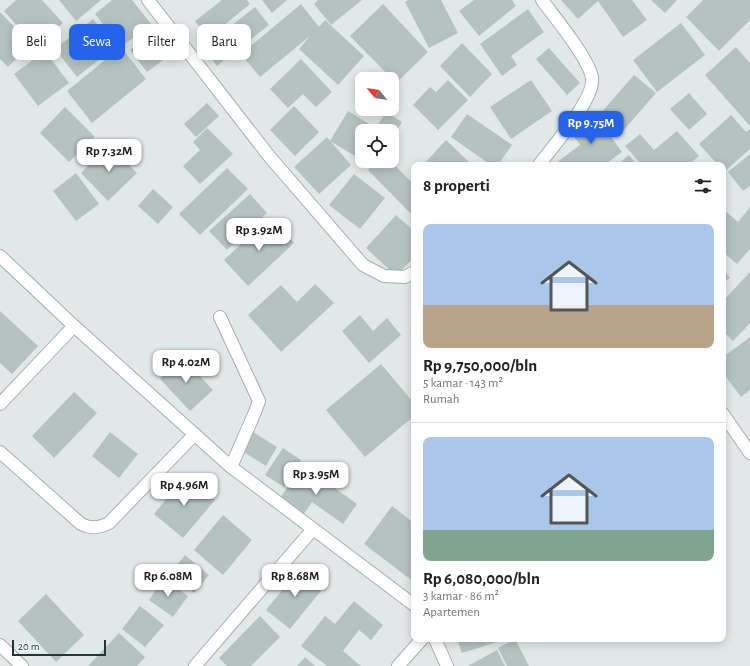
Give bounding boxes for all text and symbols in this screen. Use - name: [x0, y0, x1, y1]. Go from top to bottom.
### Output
- chip: Beli: [12, 24, 61, 60]
- chip: Sewa: [69, 24, 125, 60]
- chip: Filter: [133, 24, 189, 60]
- chip: Baru: [197, 24, 251, 60]
- north arrow: [355, 72, 399, 116]
- map controls: [355, 72, 399, 168]
- pin: Rp 9.75M: [550, 111, 632, 145]
- text: Rp 9.75M: [568, 117, 614, 130]
- button: locate: [355, 124, 399, 168]
- pin: Rp 7.32M: [68, 139, 150, 173]
- text: Rp 7.32M: [86, 145, 132, 158]
- icon: filters: [692, 175, 714, 197]
- text: 8 properti: [423, 177, 490, 194]
- pin: Rp 3.92M: [218, 218, 300, 252]
- text: Rp 3.92M: [235, 224, 283, 237]
- icon: home: [533, 250, 605, 322]
- pin: Rp 4.02M: [145, 350, 227, 384]
- text: Rp 4.02M: [162, 356, 210, 369]
- text: Rp 9,750,000/bln: [423, 357, 537, 374]
- text: 5 kamar · 143 m²: [423, 377, 503, 390]
- text: Rumah: [423, 393, 460, 406]
- pin: Rp 3.95M: [275, 462, 357, 496]
- icon: home: [533, 463, 605, 535]
- text: Rp 3.95M: [293, 468, 339, 481]
- pin: Rp 4.96M: [143, 473, 225, 507]
- text: Rp 4.96M: [160, 479, 208, 492]
- pin: Rp 6.08M: [127, 564, 209, 598]
- pin: Rp 8.68M: [254, 564, 336, 598]
- text: Rp 6.08M: [144, 570, 192, 583]
- text: Rp 8.68M: [271, 570, 319, 583]
- text: Rp 6,080,000/bln: [423, 570, 540, 587]
- text: 3 kamar · 86 m²: [423, 590, 499, 603]
- text: Apartemen: [423, 606, 480, 619]
- scale bar: [12, 638, 106, 657]
- text: 20 m: [18, 641, 39, 652]

